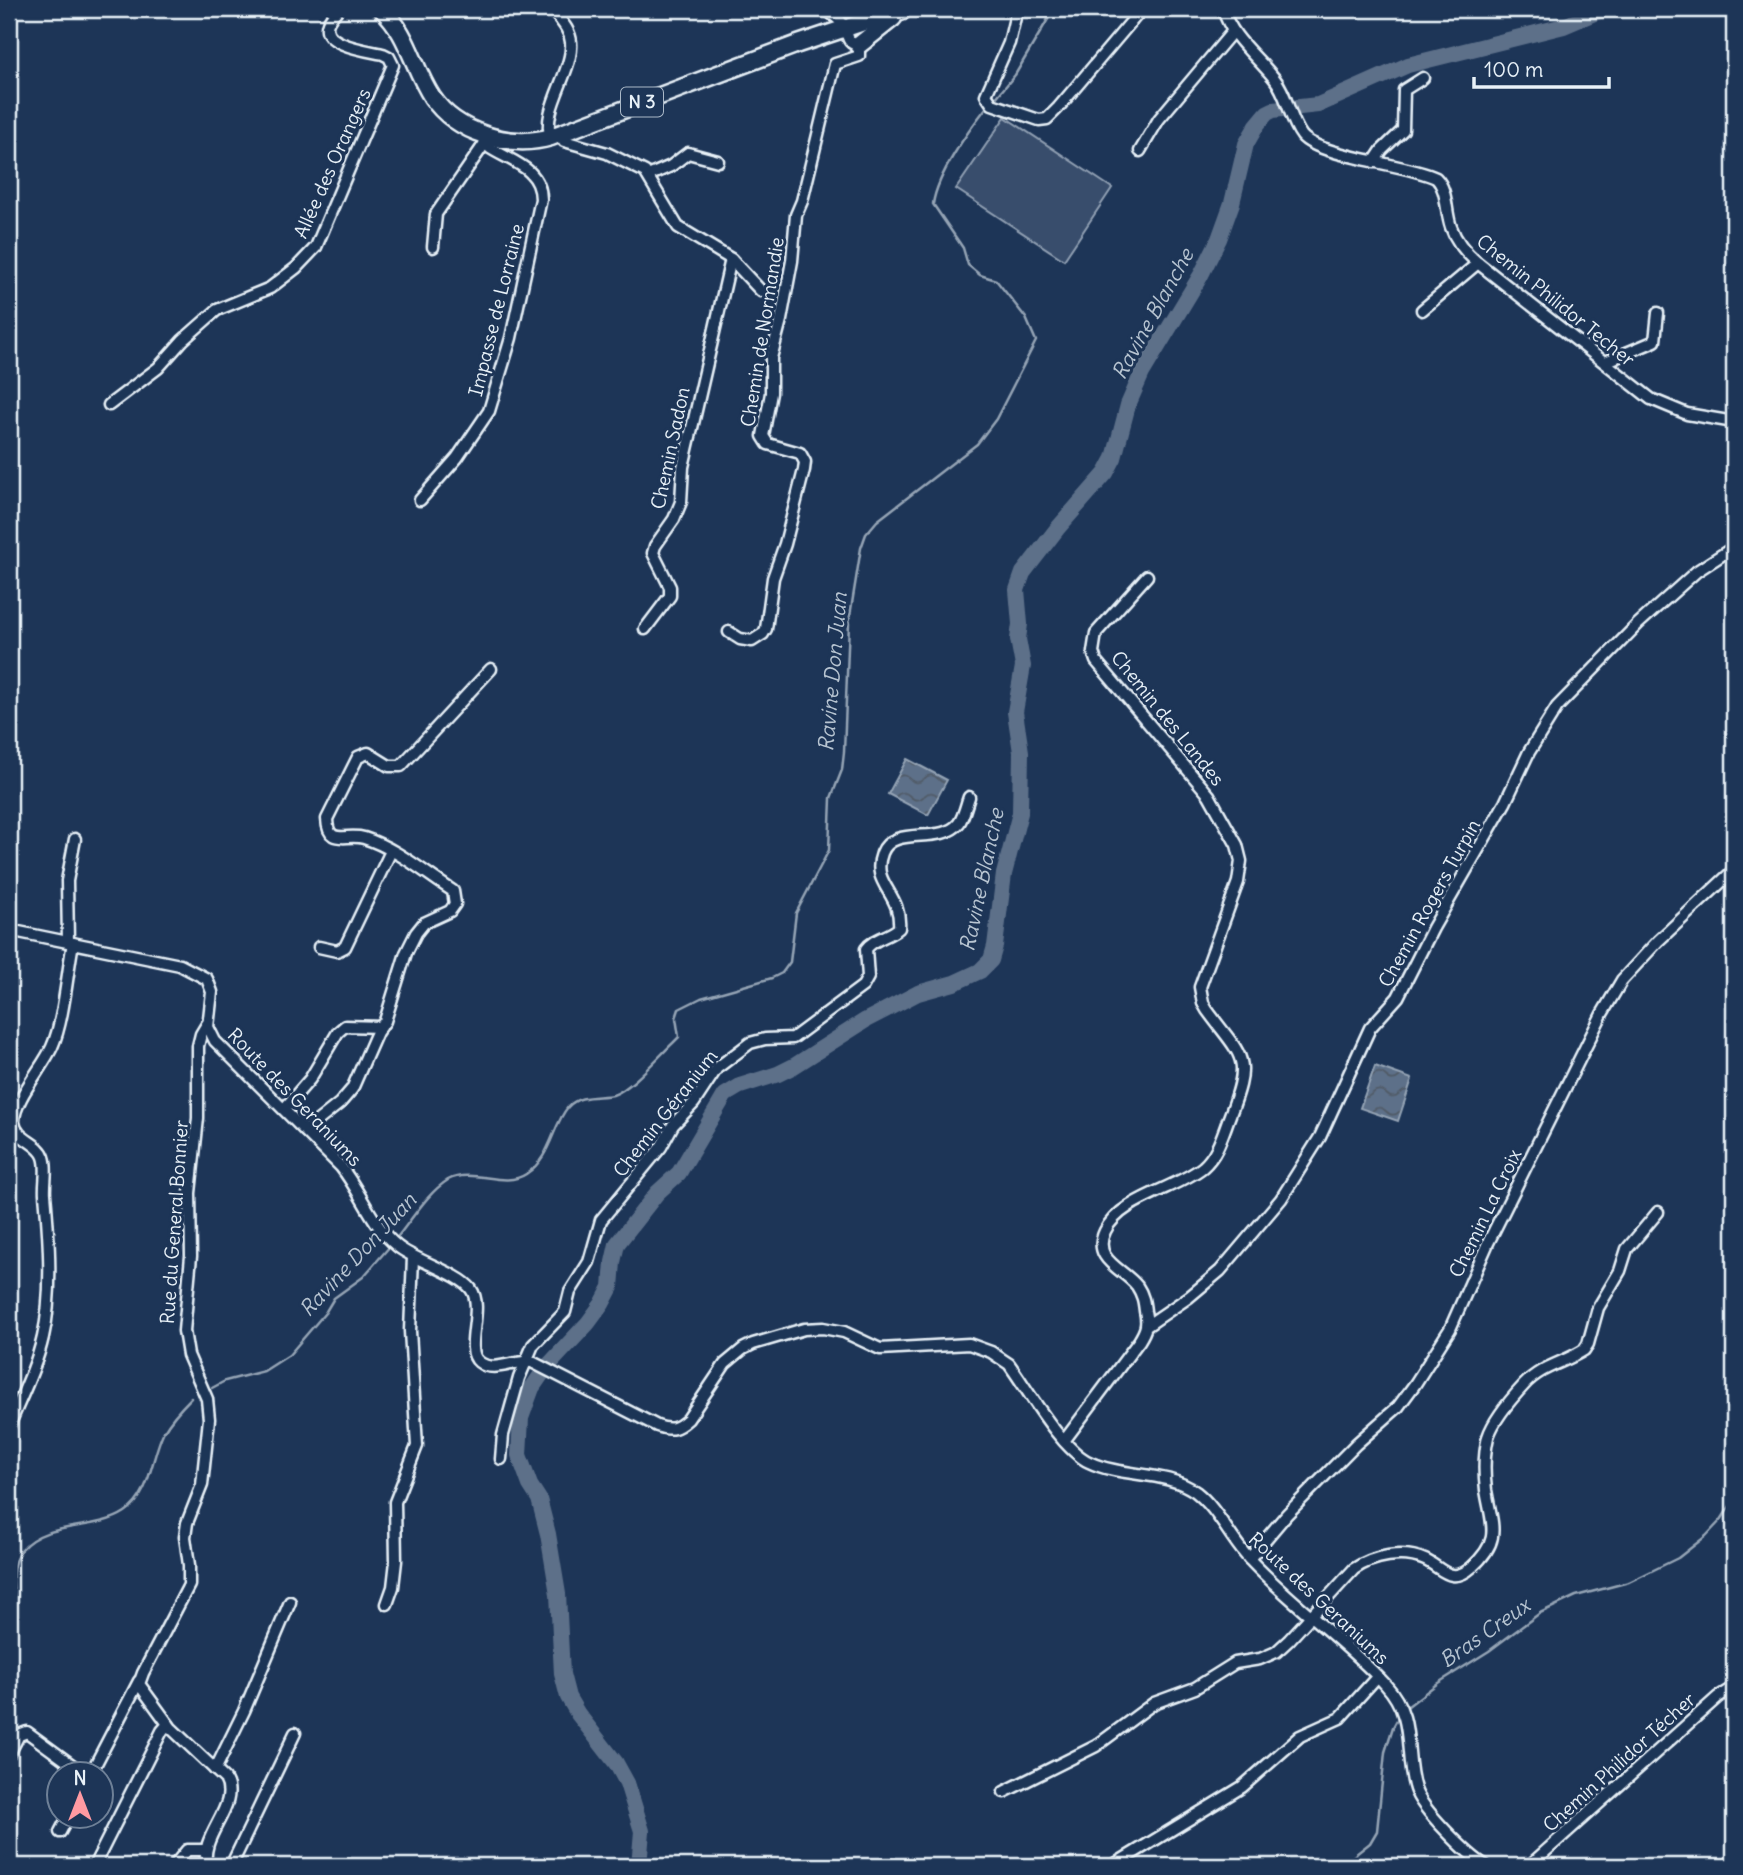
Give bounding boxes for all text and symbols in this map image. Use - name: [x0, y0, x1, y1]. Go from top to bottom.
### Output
- scale bar: [1474, 46, 1608, 90]
- text: 100 m: [1484, 56, 1543, 83]
- street label: Allée des Orangers: [288, 84, 376, 242]
- road number: N 3: [621, 88, 663, 116]
- street label: Impasse de Lorraine: [463, 221, 529, 399]
- street label: Chemin Philidor Techer: [1472, 229, 1640, 371]
- street label: Chemin de Normandie: [735, 236, 789, 428]
- water label: Ravine Blanche: [1106, 242, 1200, 384]
- street label: Chemin Sadon: [645, 385, 695, 511]
- water label: Ravine Don Juan: [812, 591, 853, 753]
- street label: Chemin des Landes: [1106, 646, 1230, 790]
- water label: Ravine Blanche: [953, 804, 1010, 954]
- street label: Chemin Rogers Turpin: [1373, 815, 1485, 991]
- street label: Route des Geraniums: [223, 1023, 367, 1171]
- street label: Chemin Géranium: [608, 1044, 722, 1182]
- street label: Rue du General Bonnier: [155, 1119, 193, 1325]
- street label: Chemin La Croix: [1444, 1144, 1527, 1281]
- water label: Ravine Don Juan: [293, 1187, 422, 1322]
- street label: Route des Geraniums: [1244, 1527, 1394, 1669]
- water label: Bras Creux: [1434, 1591, 1536, 1674]
- street label: Chemin Philidor Técher: [1538, 1687, 1700, 1837]
- north arrow: [46, 1759, 116, 1829]
- text: N: [73, 1766, 87, 1790]

